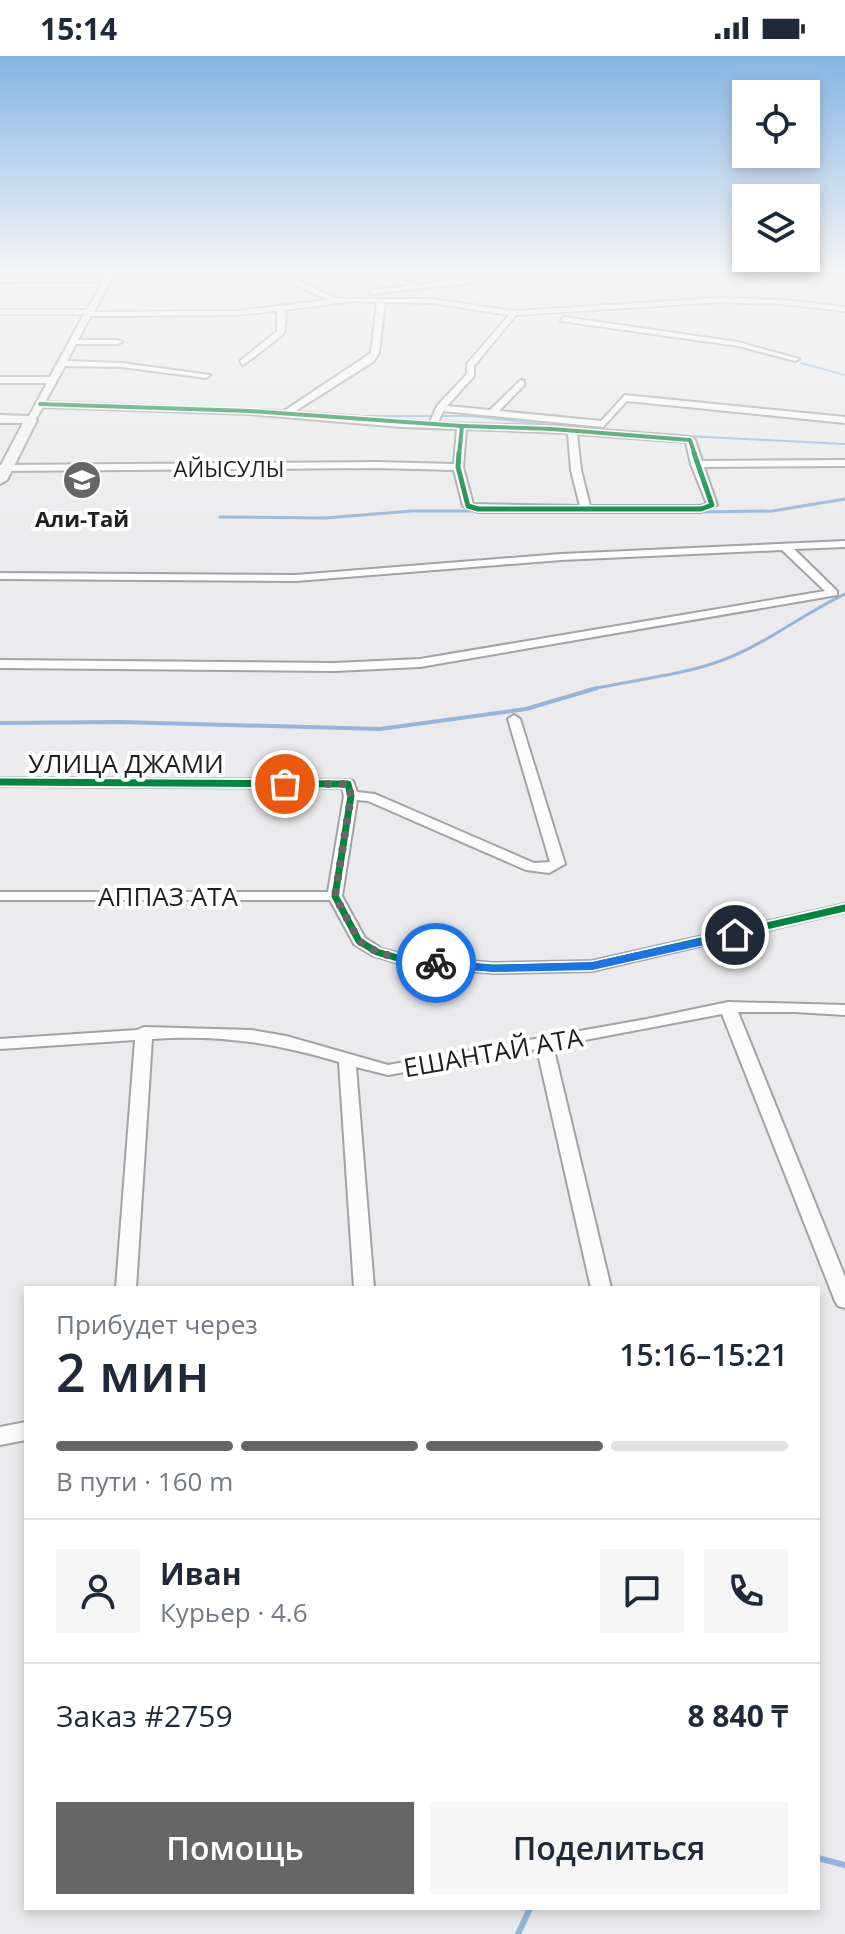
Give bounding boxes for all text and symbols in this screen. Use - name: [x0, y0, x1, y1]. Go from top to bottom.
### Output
- text: 15:14: [40, 8, 117, 49]
- map controls: [732, 80, 820, 272]
- button: locate: [732, 80, 820, 168]
- button: layers: [732, 184, 820, 272]
- street label: АЙЫСУЛЫ: [174, 453, 284, 483]
- school or university icon: Али-Тай: [61, 459, 103, 501]
- place label: Али-Тай: [35, 503, 129, 533]
- street label: УЛИЦА ДЖАМИ: [28, 745, 224, 781]
- pin: [251, 750, 319, 818]
- icon: bag: [263, 762, 307, 806]
- street label: АППАЗ АТА: [98, 878, 238, 914]
- pin: [701, 901, 769, 969]
- icon: home: [713, 913, 757, 957]
- courier: [396, 923, 476, 1003]
- icon: bike: [414, 941, 458, 985]
- street label: ЕШАНТАЙ АТА: [401, 1018, 586, 1085]
- text: Прибудет через: [56, 1306, 258, 1342]
- text: 15:16–15:21: [619, 1334, 788, 1375]
- text: 2 мин: [56, 1336, 209, 1407]
- text: В пути · 160 m: [56, 1463, 233, 1499]
- button: person: [56, 1549, 140, 1633]
- button: chat: [600, 1549, 684, 1633]
- button: phone: [704, 1549, 788, 1633]
- text: Иван: [160, 1553, 242, 1594]
- text: Курьер · 4.6: [160, 1594, 308, 1630]
- text: Заказ #2759: [56, 1695, 233, 1736]
- text: 8 840 ₸: [687, 1695, 788, 1736]
- button: Помощь: [56, 1802, 414, 1894]
- button: Поделиться: [430, 1802, 788, 1894]

